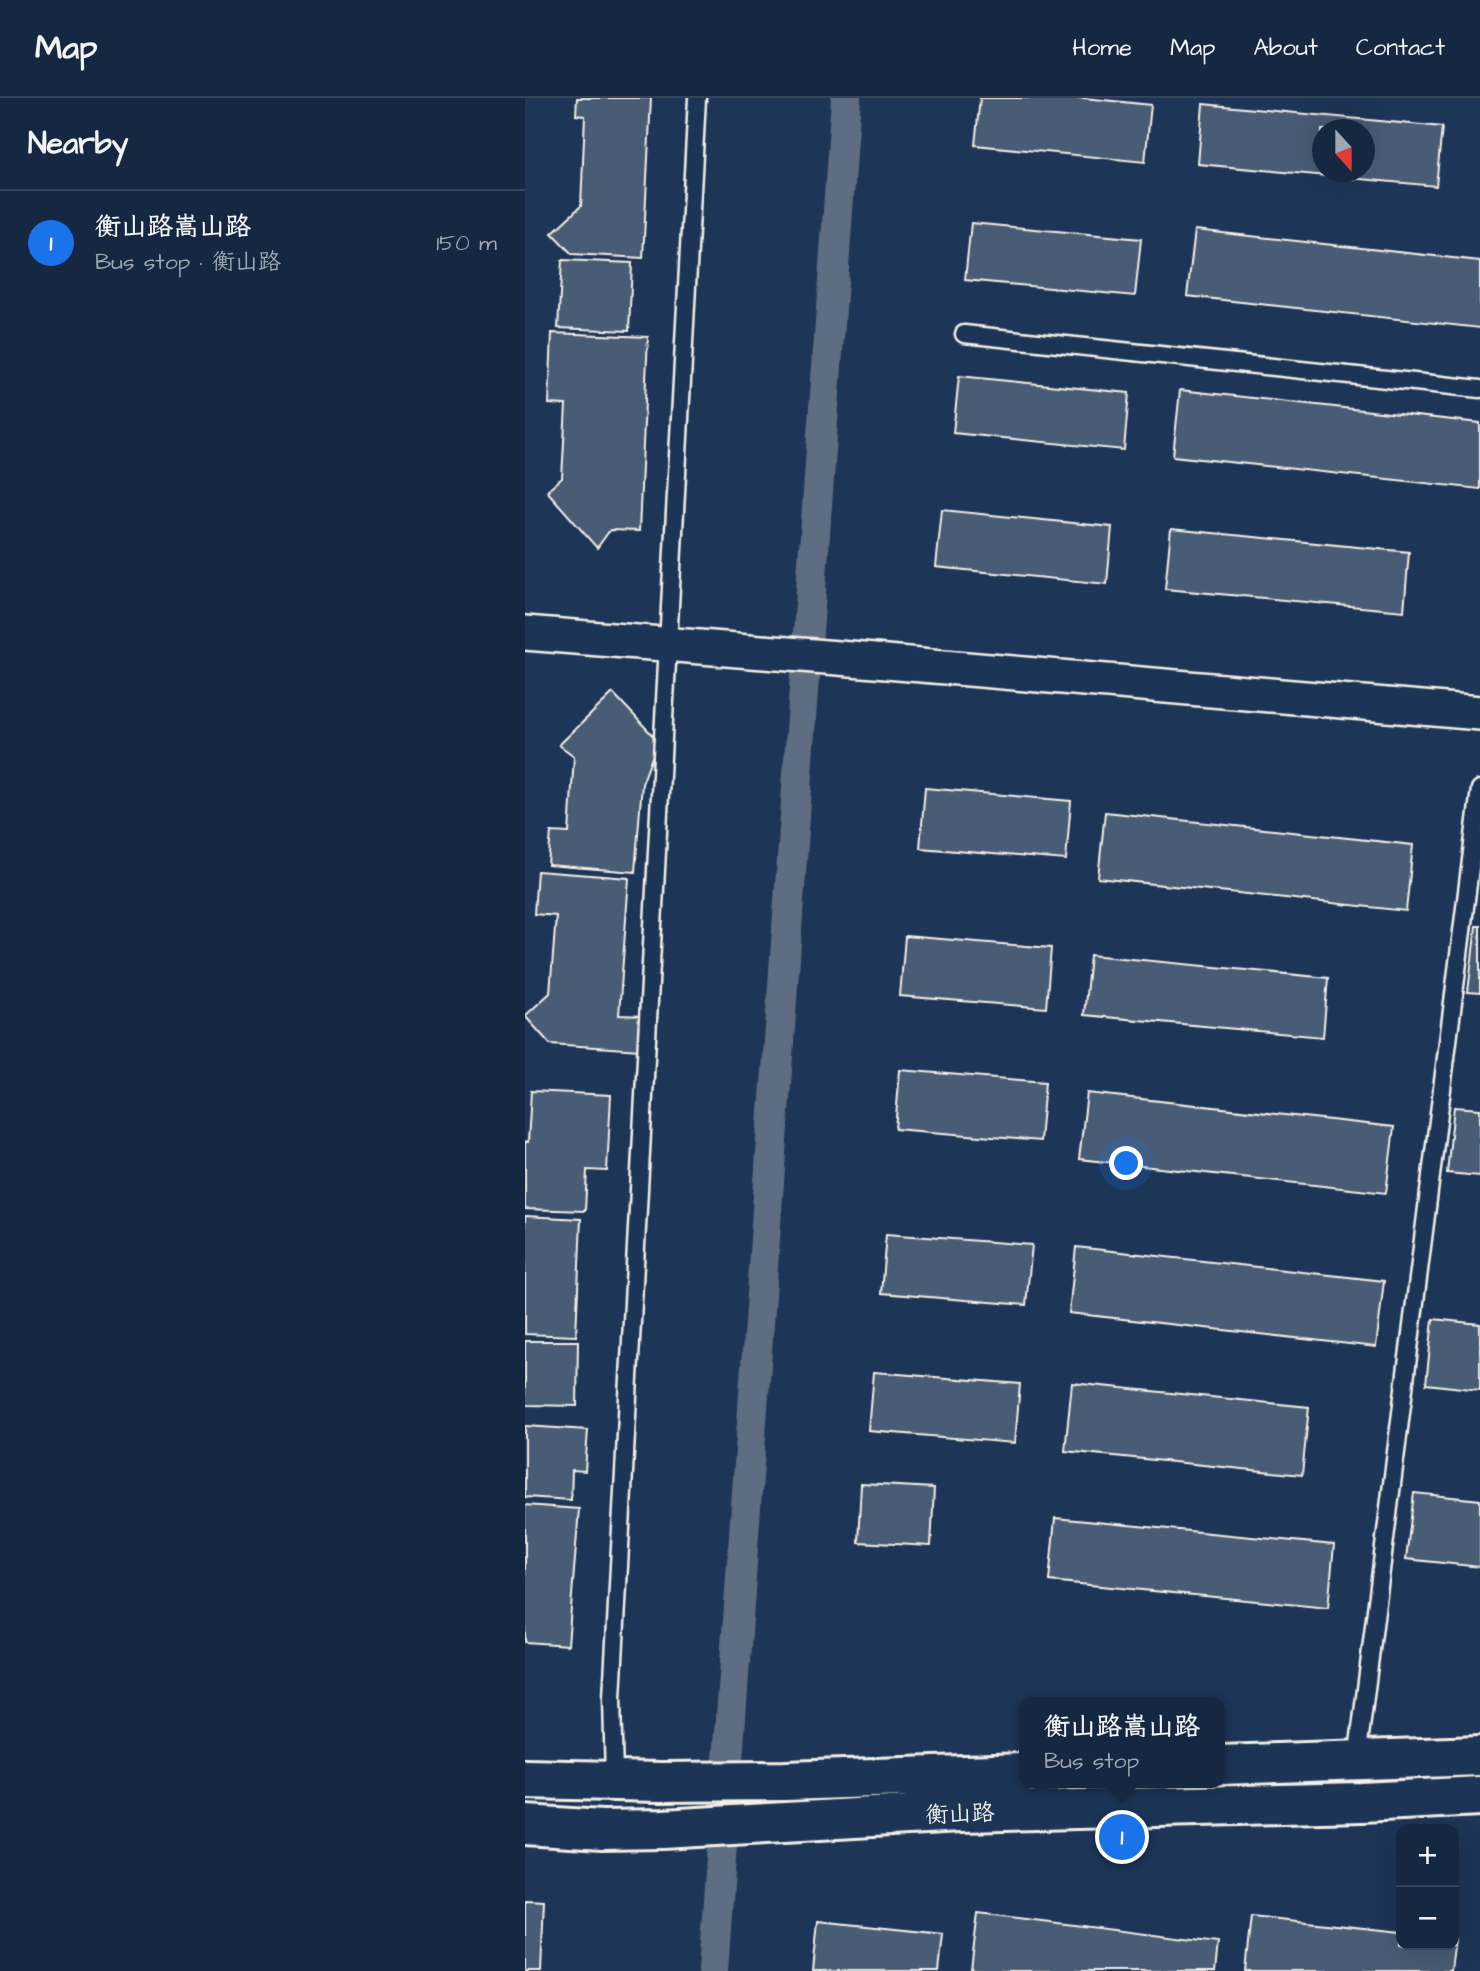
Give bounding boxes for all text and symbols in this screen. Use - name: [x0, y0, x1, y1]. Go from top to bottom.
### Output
- text: Map: [35, 25, 97, 71]
- text: Home: [1072, 31, 1132, 65]
- text: Map: [1170, 31, 1215, 65]
- text: About: [1253, 31, 1318, 65]
- text: Contact: [1356, 31, 1445, 65]
- north arrow: [1312, 119, 1375, 182]
- text: Nearby: [28, 123, 128, 165]
- text: 衡山路嵩山路: [95, 209, 251, 245]
- text: 1: [50, 227, 52, 259]
- text: 150 m: [436, 227, 497, 259]
- text: Bus stop · 衡山路: [95, 246, 281, 278]
- your location: [1109, 1146, 1143, 1180]
- popup: [1019, 1697, 1225, 1788]
- text: 衡山路嵩山路: [1044, 1709, 1200, 1745]
- text: Bus stop: [1044, 1745, 1139, 1777]
- street label: 衡山路: [925, 1797, 995, 1831]
- pin: 1: [1099, 1811, 1145, 1863]
- map controls: [1396, 1824, 1459, 1950]
- button: +: [1396, 1824, 1459, 1887]
- button: −: [1396, 1887, 1459, 1950]

